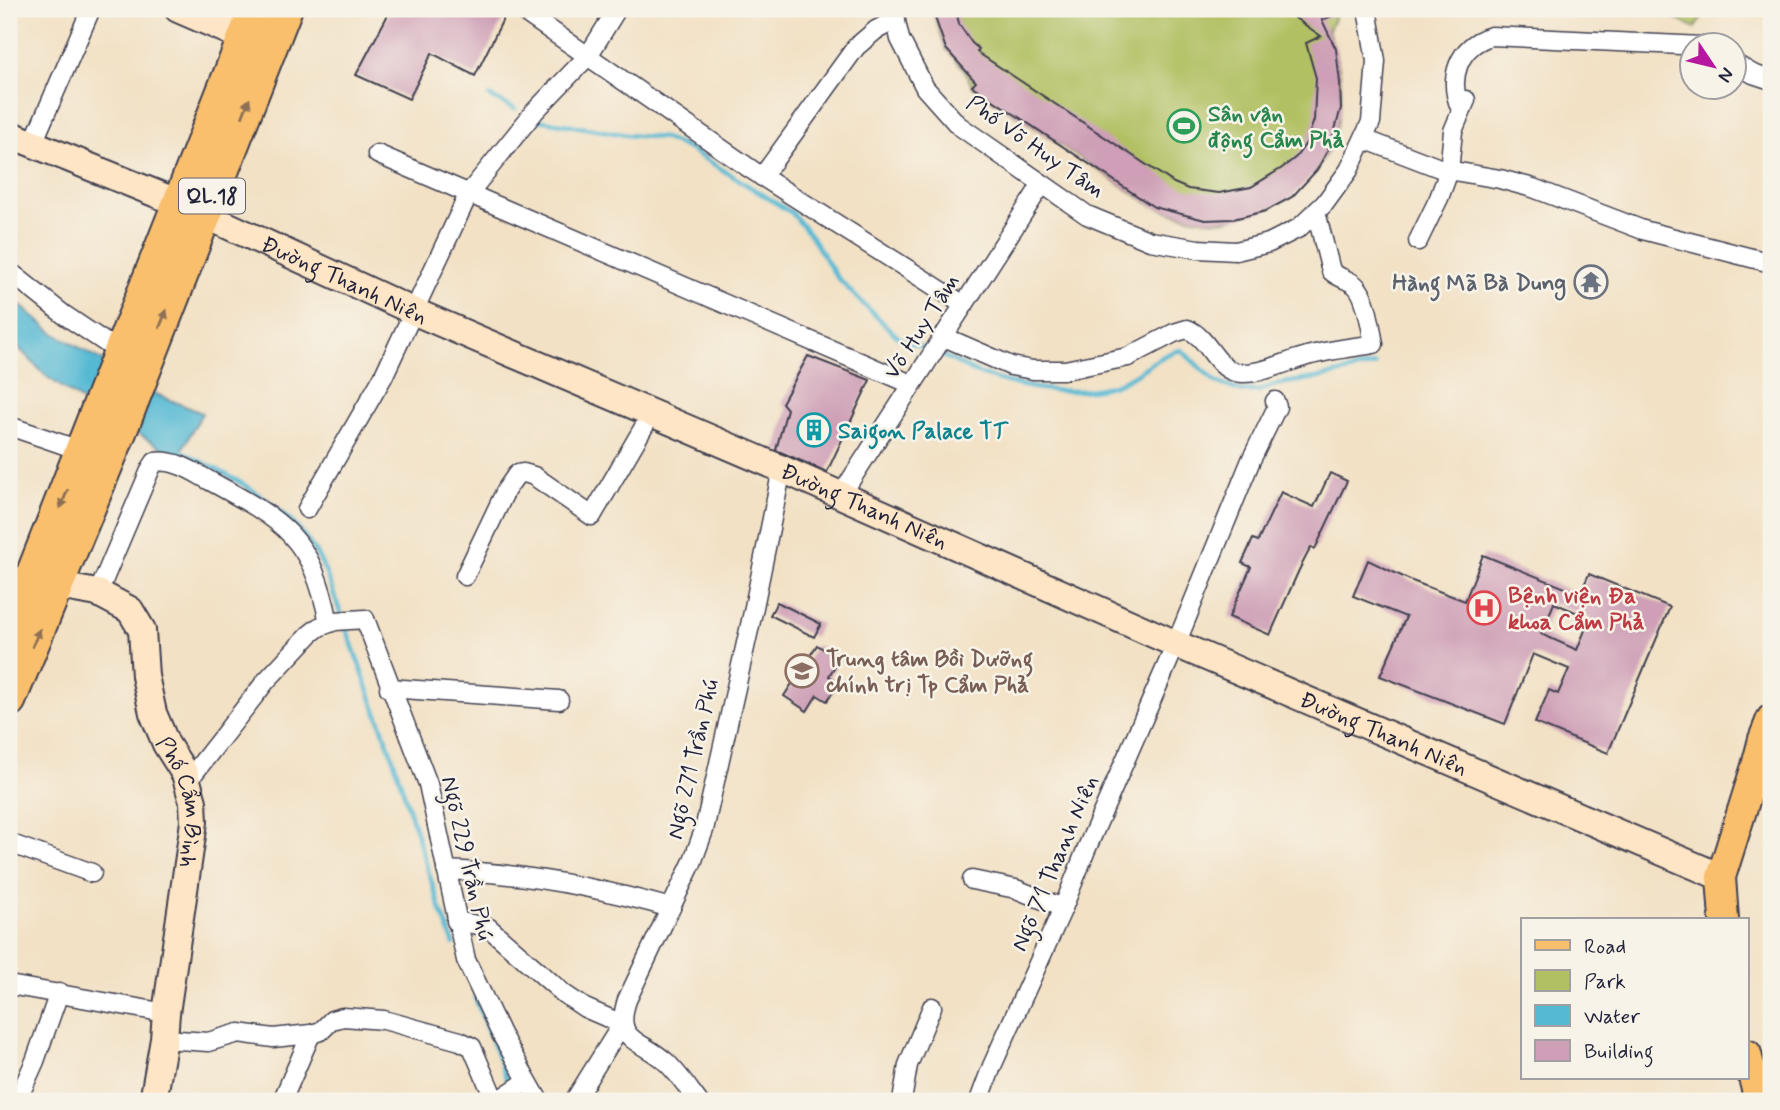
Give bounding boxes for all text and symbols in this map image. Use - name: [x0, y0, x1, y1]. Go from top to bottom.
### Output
- north arrow: [1678, 32, 1748, 102]
- text: N: [1712, 63, 1740, 87]
- street label: Phố Võ Huy Tâm: [960, 89, 1110, 206]
- one-way arrow: [241, 97, 252, 118]
- place label: Sân vận động Cẩm Phả: [1208, 100, 1345, 159]
- sports icon: Sân vận động Cẩm Phả: [1165, 107, 1203, 145]
- road number: QL.18: [179, 178, 245, 214]
- street label: Đường Thanh Niên: [256, 230, 431, 332]
- temple icon: Hàng Mã Bà Dung: [1572, 263, 1610, 301]
- street label: Võ Huy Tâm: [877, 269, 968, 385]
- place label: Hàng Mã Bà Dung: [1392, 269, 1566, 302]
- one-way arrow: [157, 309, 168, 330]
- building icon: Saigon Palace TT: [795, 411, 833, 449]
- place label: Saigon Palace TT: [838, 417, 1009, 450]
- street label: Đường Thanh Niên: [776, 457, 952, 558]
- one-way arrow: [58, 488, 69, 509]
- place label: Bệnh viện Đa khoa Cẩm Phả: [1508, 582, 1645, 638]
- hospital icon: Bệnh viện Đa khoa Cẩm Phả: [1465, 589, 1503, 627]
- one-way arrow: [30, 627, 41, 648]
- place label: Trung tâm Bồi Dưỡng chính trị Tp Cẩm Phả: [825, 645, 1033, 701]
- school or university icon: Trung tâm Bồi Dưỡng chính trị Tp Cẩm Phả: [783, 652, 821, 690]
- street label: Ngõ 271 Trần Phú: [661, 676, 729, 843]
- street label: Đường Thanh Niên: [1295, 686, 1472, 784]
- street label: Phố Cẩm Bình: [148, 731, 207, 870]
- street label: Ngõ 71 Thanh Niên: [1005, 771, 1108, 957]
- street label: Ngõ 229 Trần Phú: [431, 774, 499, 944]
- legend: [1521, 918, 1748, 1078]
- text: Road: [1584, 933, 1626, 961]
- text: Park: [1584, 968, 1626, 996]
- text: Water: [1584, 1003, 1640, 1031]
- text: Building: [1584, 1038, 1654, 1068]

